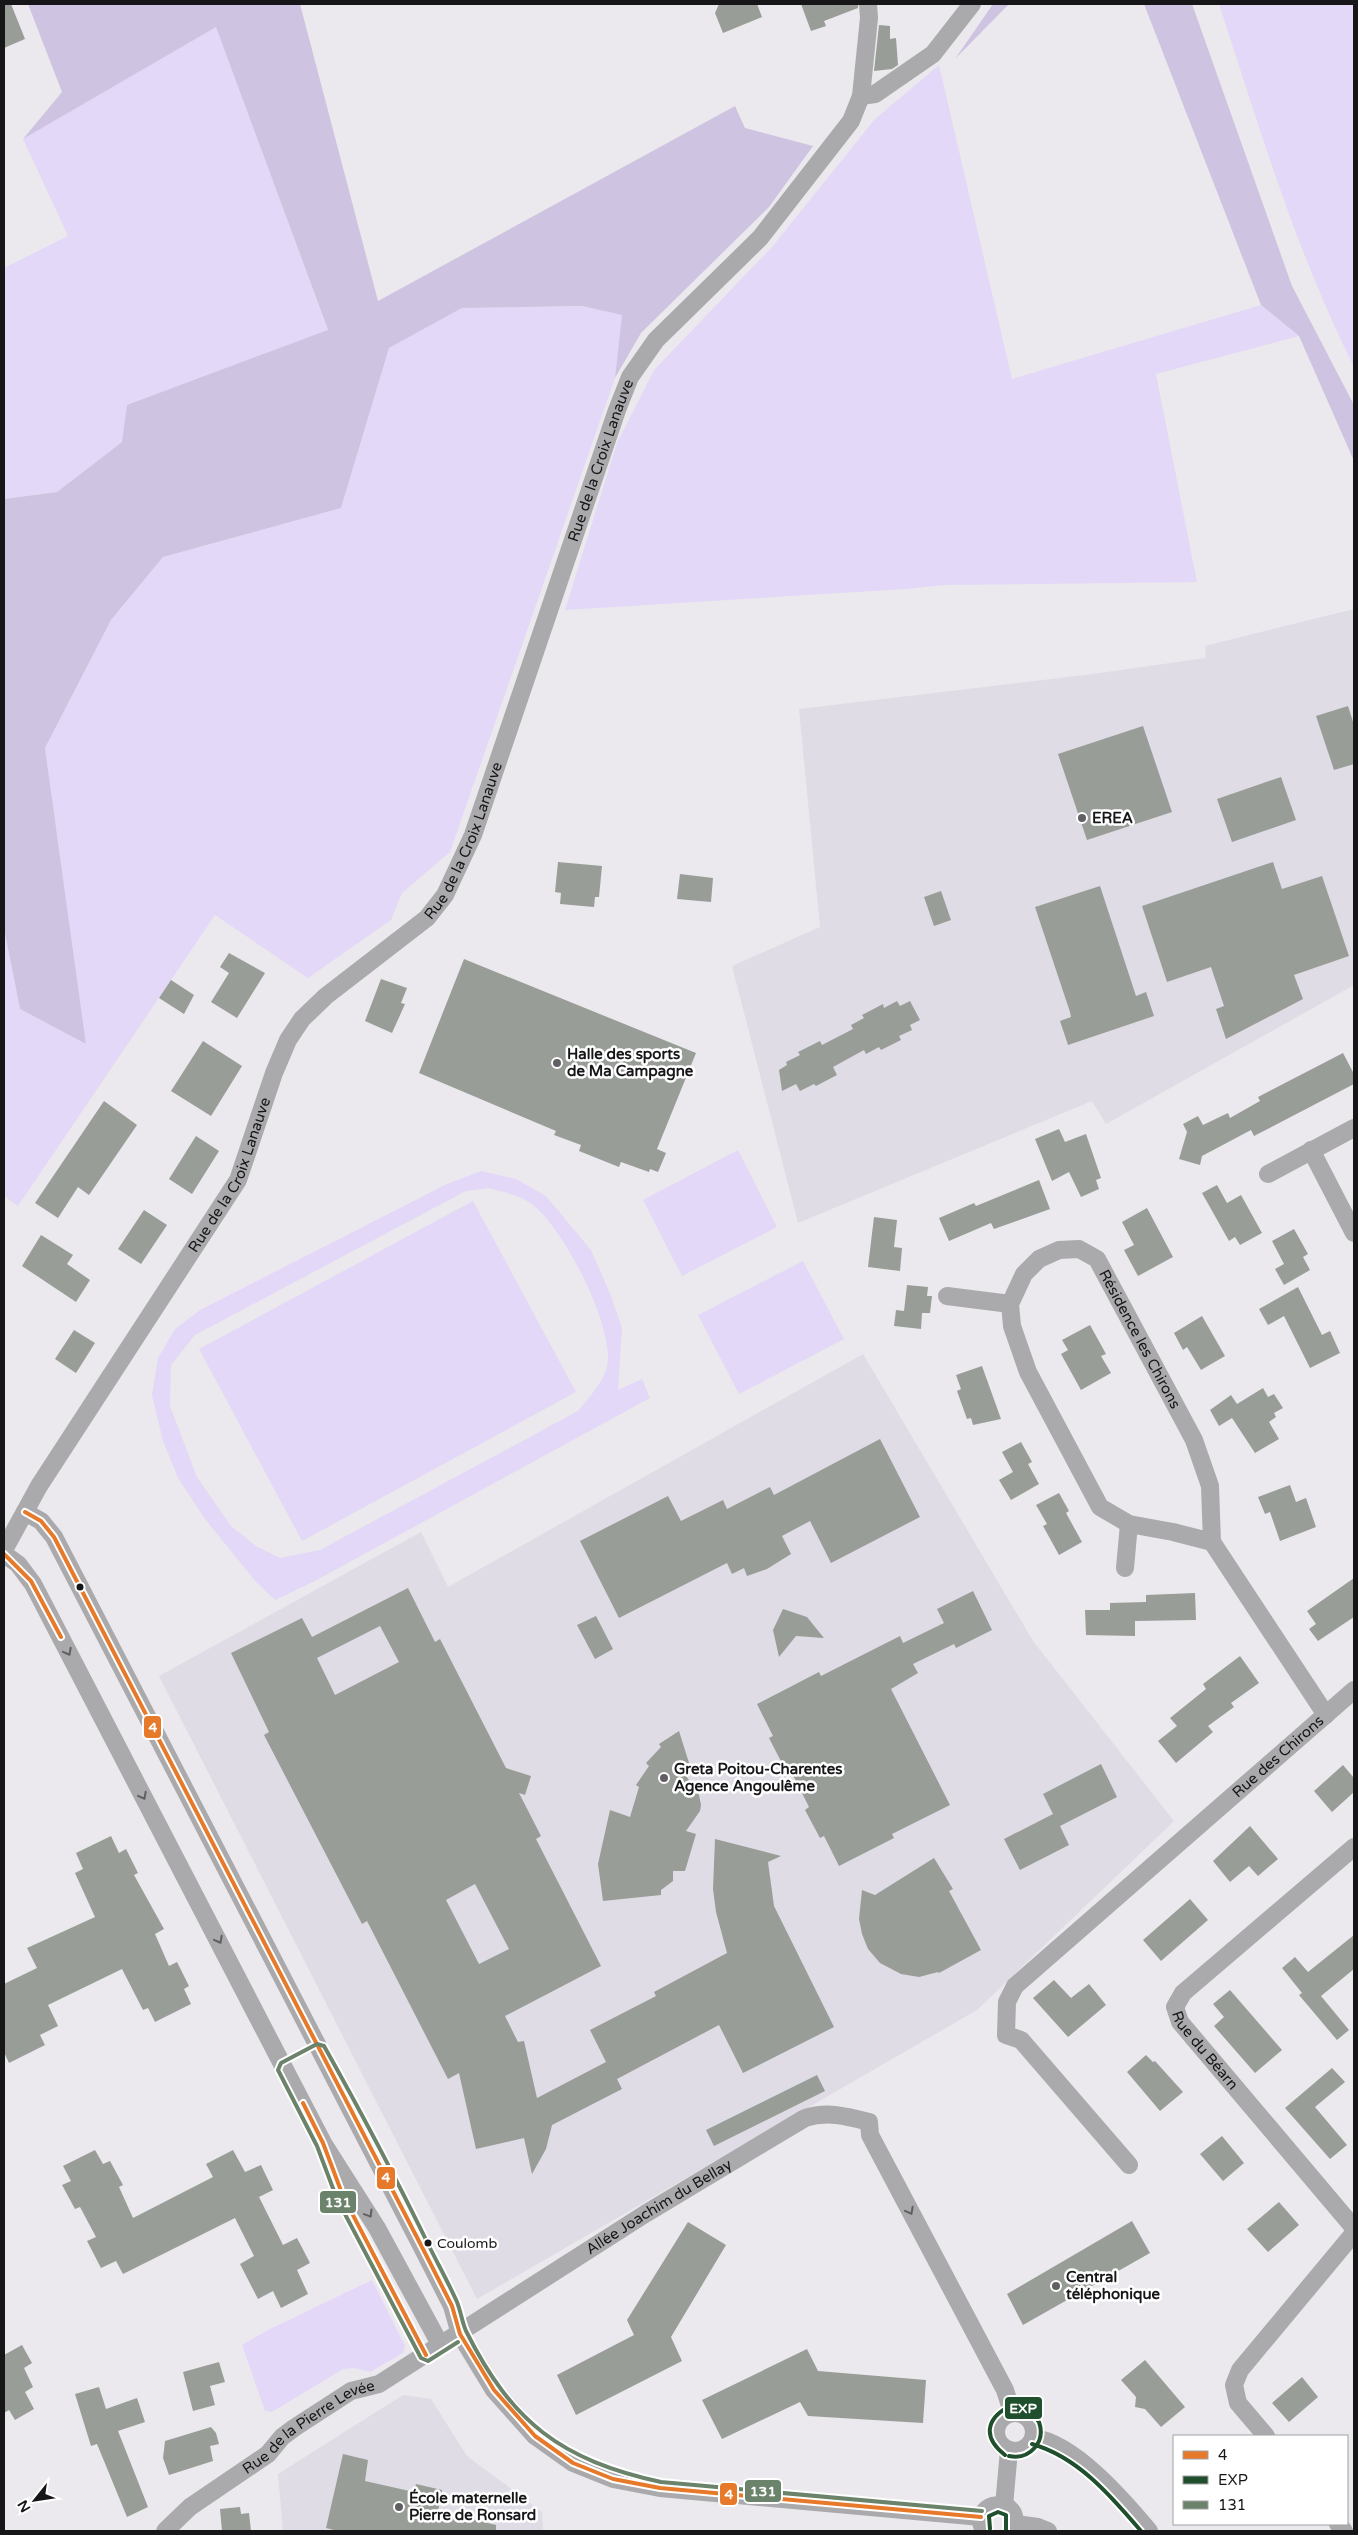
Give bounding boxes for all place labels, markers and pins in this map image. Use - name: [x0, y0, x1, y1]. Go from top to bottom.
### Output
- place label: EREA: [1092, 809, 1133, 827]
- marker: EREA: [1076, 812, 1088, 824]
- place label: Halle des sports de Ma Campagne: [567, 1045, 694, 1081]
- marker: Halle des sports de Ma Campagne: [551, 1057, 563, 1069]
- unlabelled marker: [75, 1582, 85, 1592]
- place label: Greta Poitou-Charentes Agence Angoulême: [674, 1760, 842, 1796]
- marker: Greta Poitou-Charentes Agence Angoulême: [658, 1772, 670, 1784]
- place label: Coulomb: [437, 2235, 497, 2252]
- marker: Coulomb: [423, 2238, 433, 2248]
- place label: Central téléphonique: [1065, 2268, 1161, 2304]
- marker: Central téléphonique: [1050, 2280, 1062, 2292]
- place label: École maternelle Pierre de Ronsard: [409, 2488, 536, 2524]
- marker: École maternelle Pierre de Ronsard: [393, 2501, 405, 2513]

